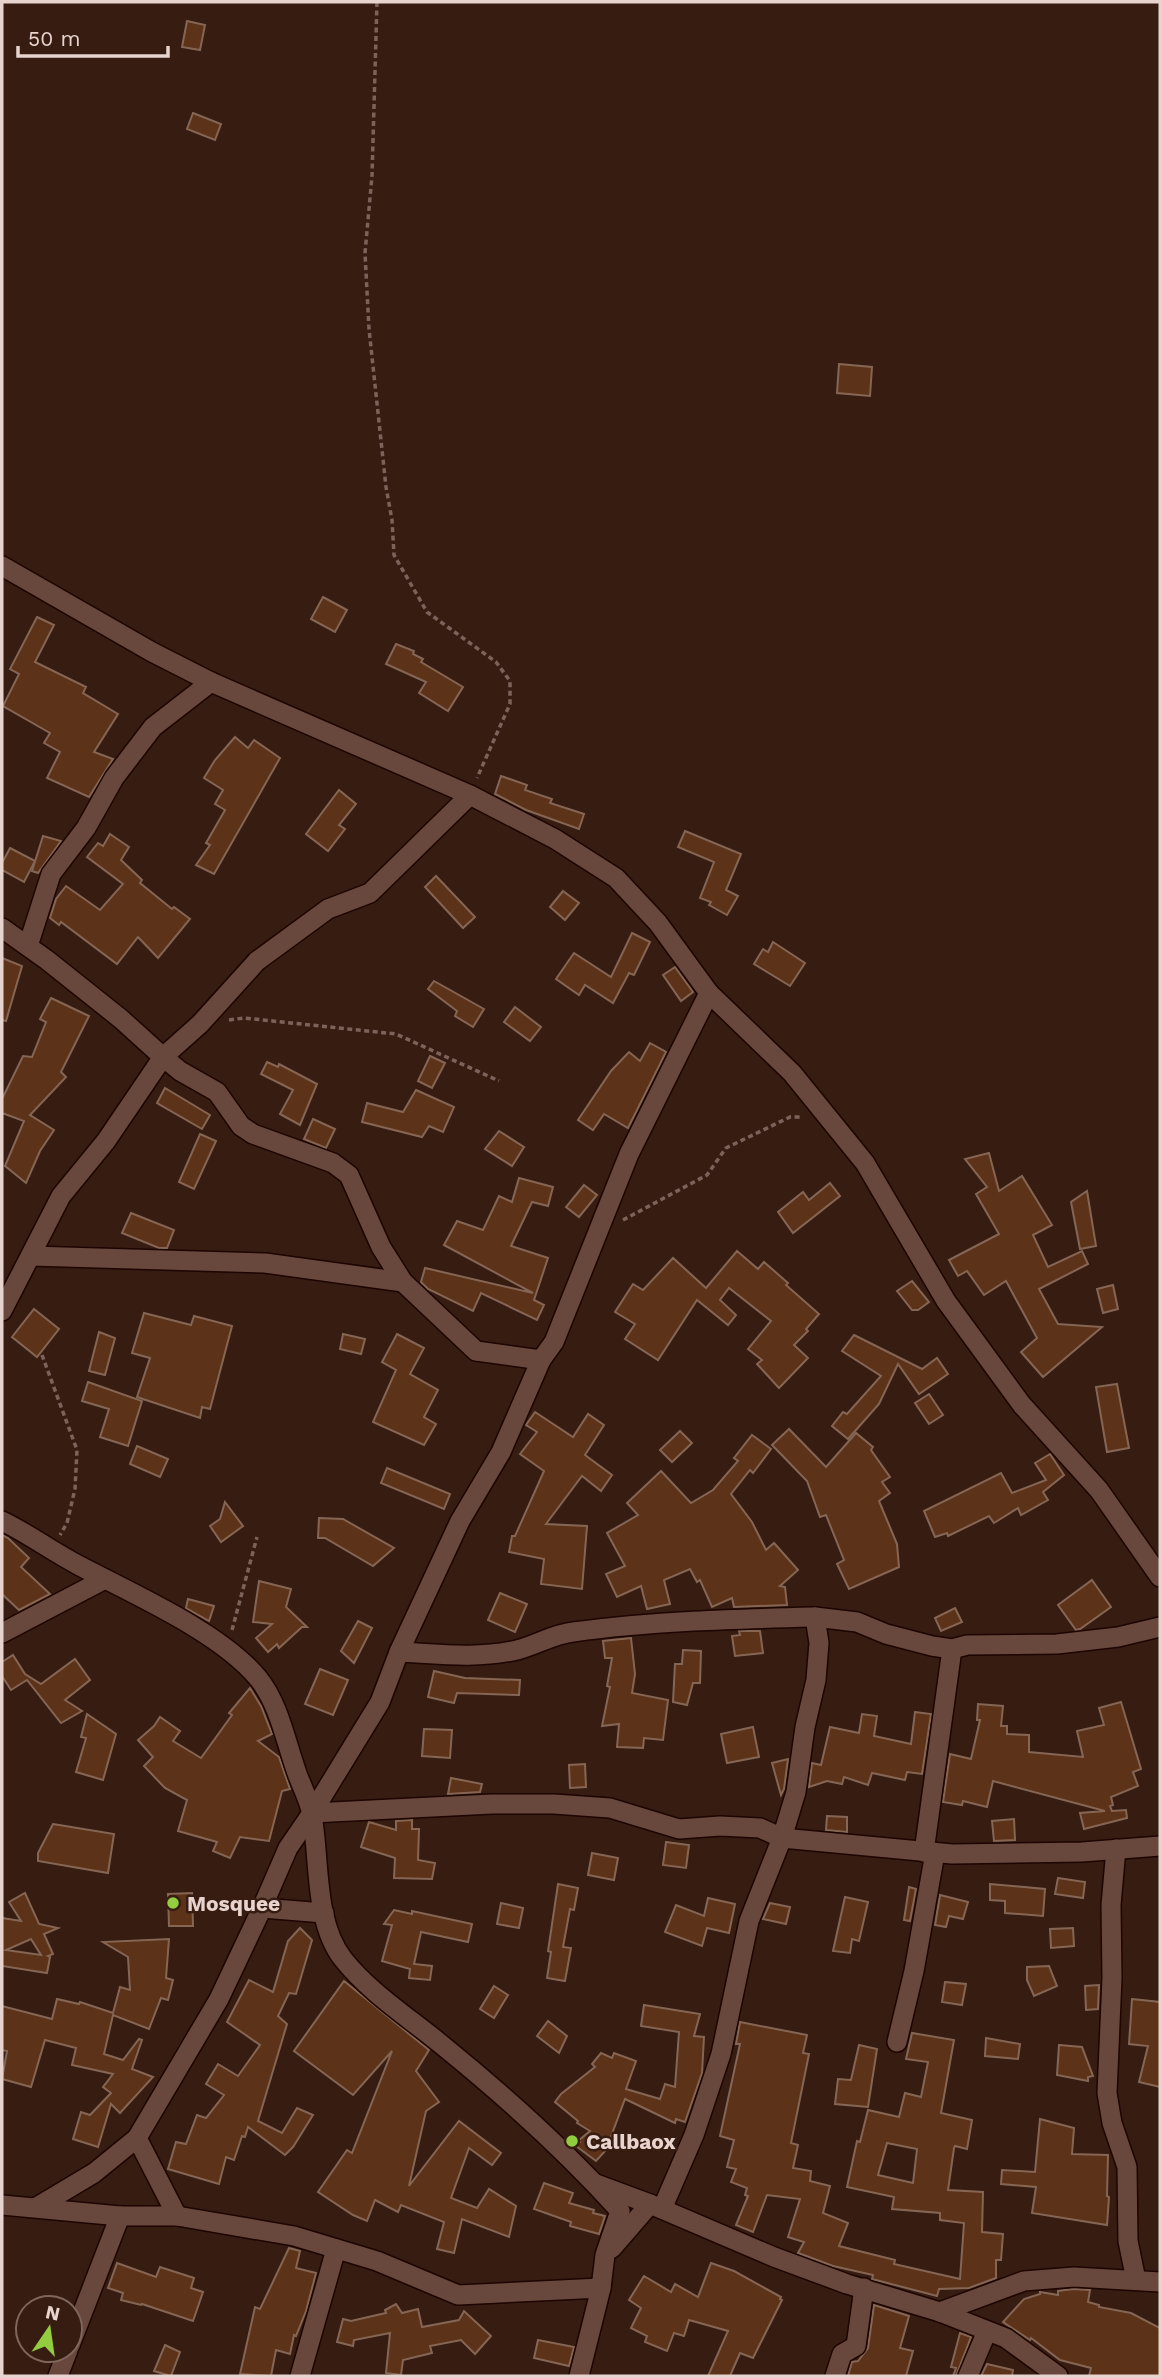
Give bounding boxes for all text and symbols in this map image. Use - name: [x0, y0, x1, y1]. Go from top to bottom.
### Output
- scale bar: [18, 14, 168, 58]
- text: 50 m: [28, 26, 80, 51]
- place label: Mosquee: [187, 1891, 280, 1916]
- marker: Mosquee: [165, 1895, 181, 1911]
- place label: Callbaox: [586, 2129, 676, 2154]
- marker: Callbaox: [564, 2133, 580, 2149]
- north arrow: [14, 2294, 84, 2364]
- text: N: [43, 2300, 62, 2326]

